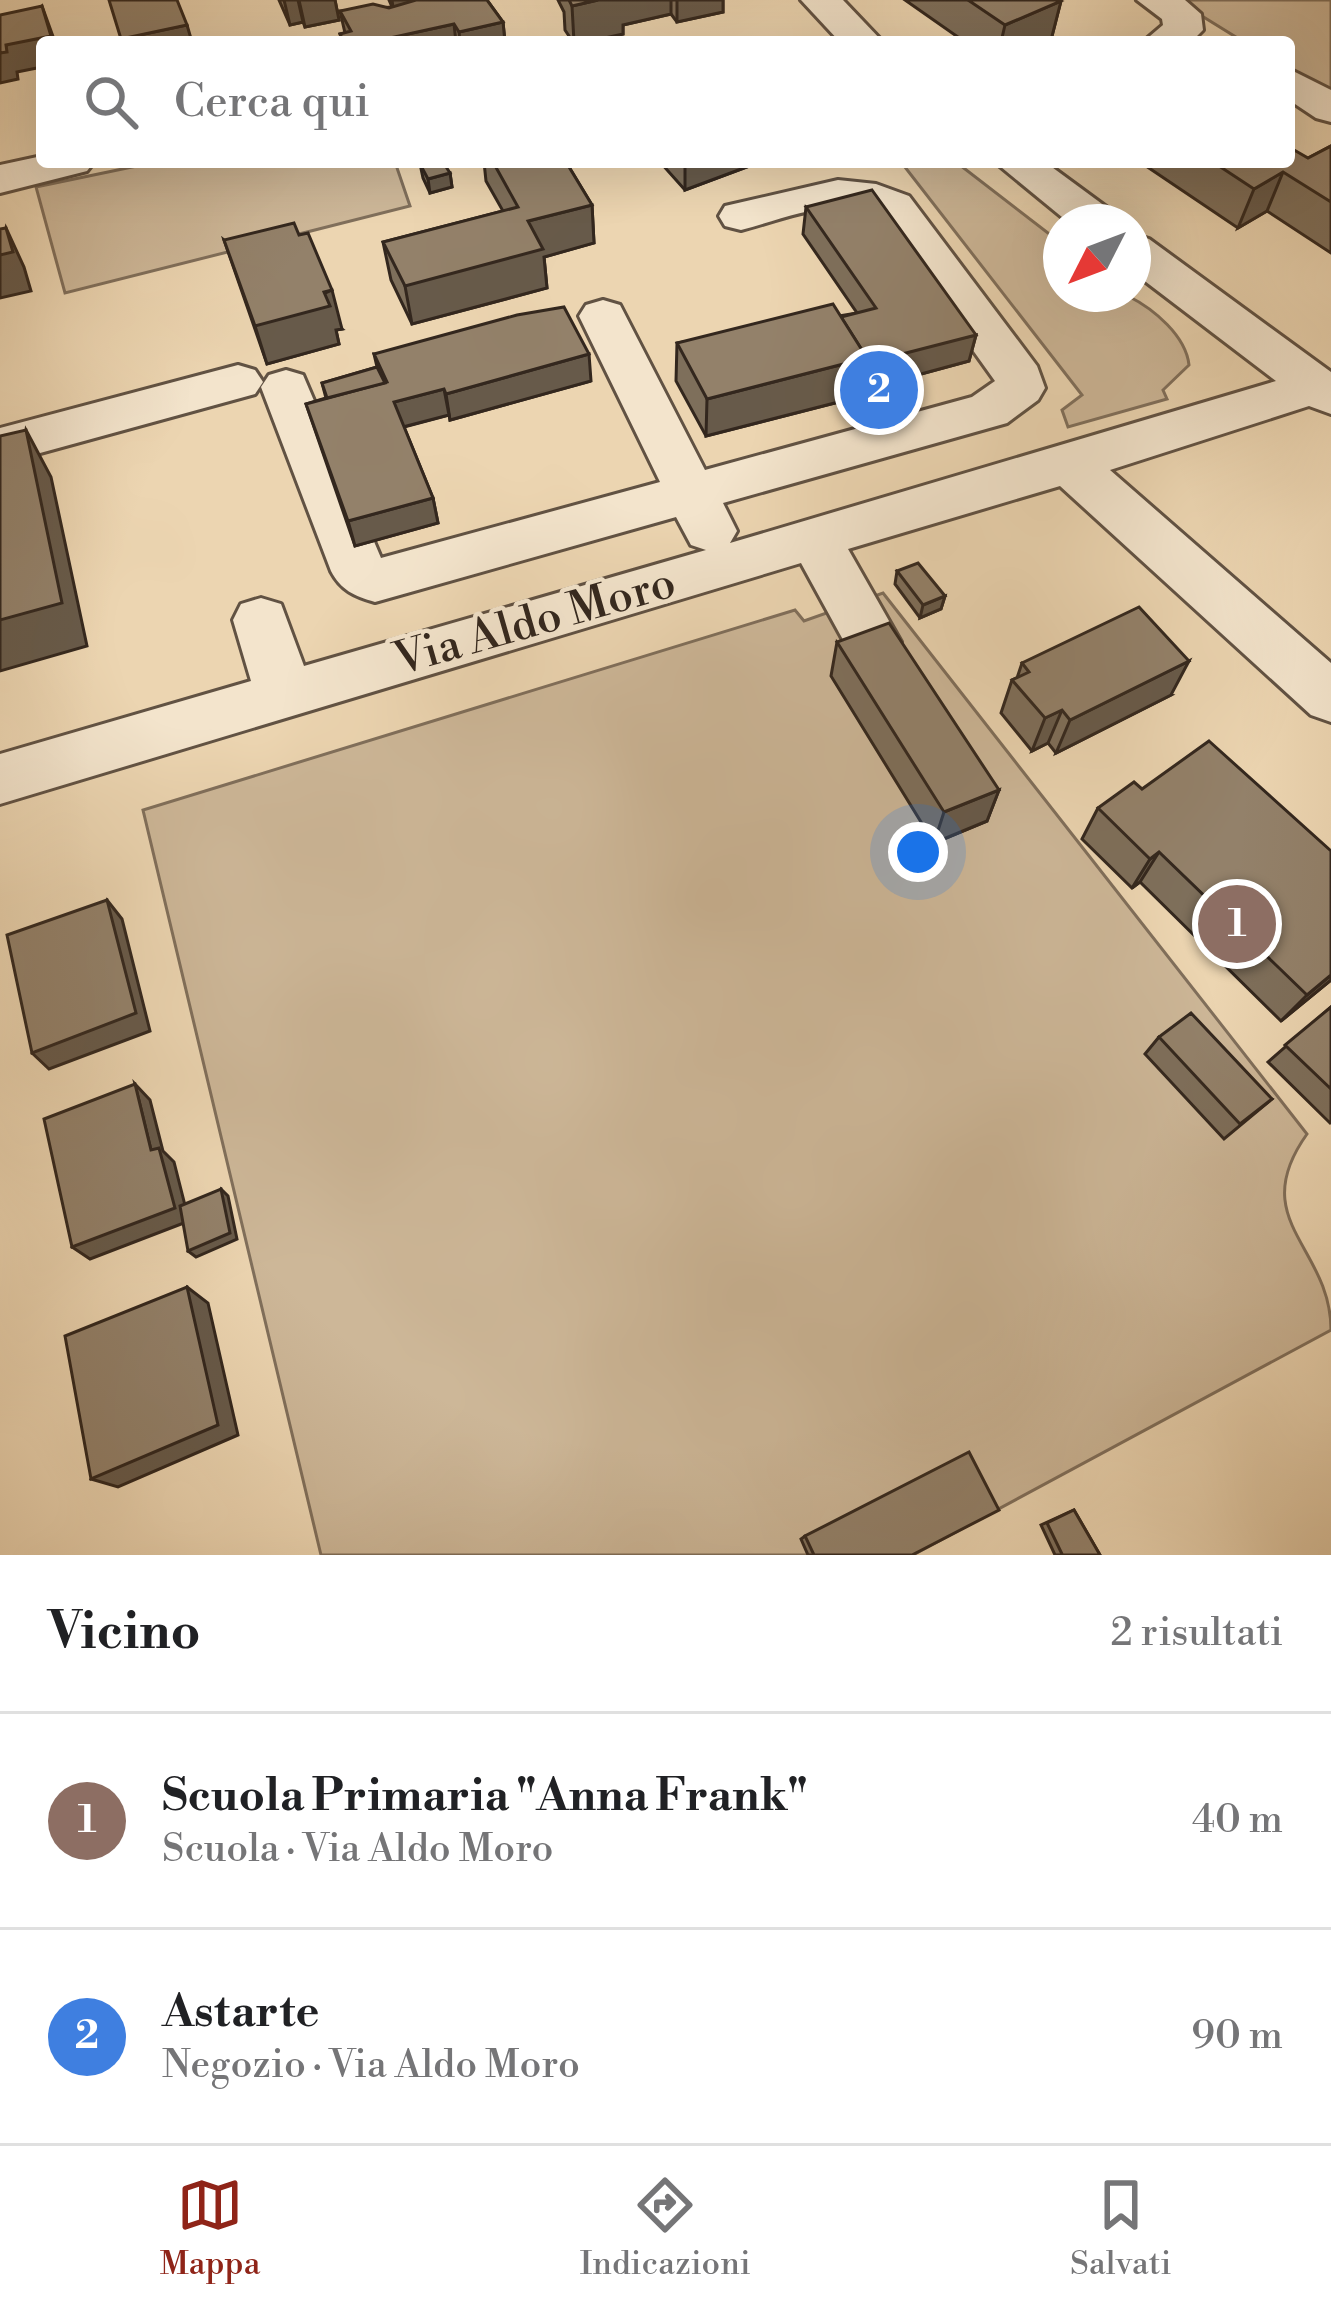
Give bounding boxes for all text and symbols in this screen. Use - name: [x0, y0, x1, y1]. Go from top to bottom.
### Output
- search box: [36, 36, 1295, 168]
- icon: search: [78, 69, 144, 135]
- text: Cerca qui: [174, 74, 370, 131]
- north arrow: [1043, 204, 1151, 312]
- pin: 2: [840, 345, 918, 435]
- street label: Via Aldo Moro: [387, 555, 682, 690]
- your location: [888, 822, 948, 882]
- pin: 1: [1198, 879, 1276, 969]
- text: Vicino: [48, 1601, 201, 1665]
- text: 2 risultati: [1111, 1609, 1283, 1658]
- text: Scuola Primaria "Anna Frank": [162, 1768, 808, 1825]
- text: 1: [78, 1796, 96, 1845]
- text: 40 m: [1192, 1796, 1283, 1845]
- text: Scuola · Via Aldo Moro: [162, 1825, 553, 1874]
- text: Astarte: [162, 1984, 320, 2041]
- text: 2: [75, 2012, 99, 2061]
- text: 90 m: [1191, 2012, 1283, 2061]
- text: Negozio · Via Aldo Moro: [162, 2041, 580, 2090]
- tab: Mappa: [160, 2172, 260, 2285]
- tab: Indicazioni: [580, 2172, 751, 2285]
- tab: Salvati: [1070, 2172, 1171, 2285]

